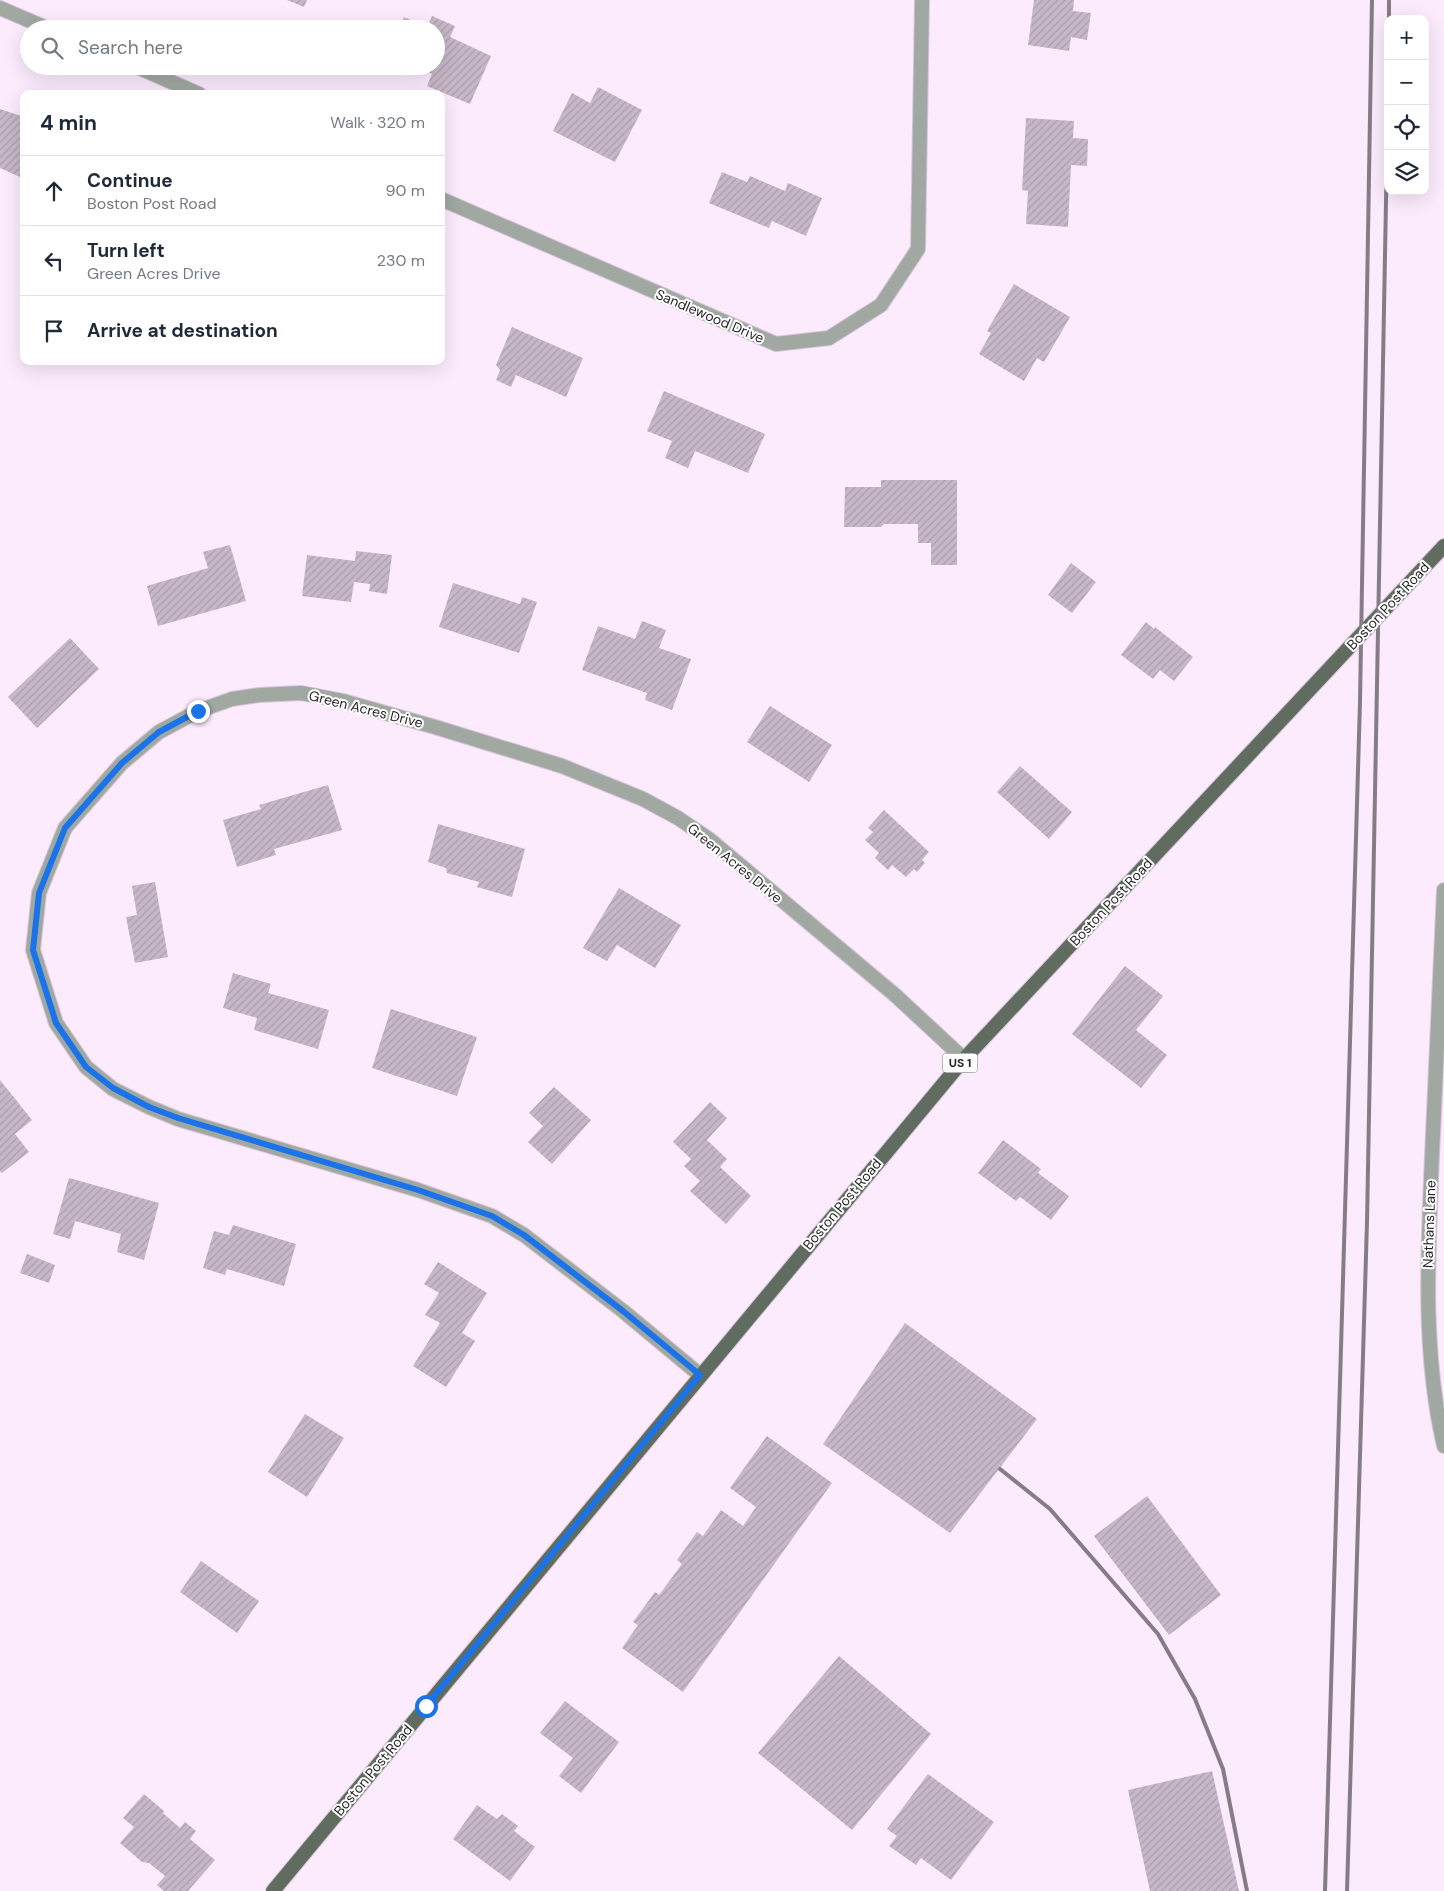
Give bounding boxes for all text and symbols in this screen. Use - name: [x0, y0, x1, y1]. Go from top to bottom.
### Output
- map controls: [1384, 15, 1429, 195]
- button: +: [1384, 15, 1429, 60]
- search box: [20, 20, 445, 75]
- icon: search: [38, 34, 66, 62]
- text: Search here: [78, 35, 183, 60]
- button: −: [1384, 60, 1429, 105]
- button: locate: [1384, 105, 1429, 150]
- text: 4 min: [40, 109, 97, 137]
- text: Walk · 320 m: [330, 112, 425, 133]
- button: layers: [1384, 150, 1429, 195]
- text: Continue: [87, 168, 173, 193]
- icon: ahead: [40, 177, 68, 205]
- text: 90 m: [385, 180, 425, 201]
- text: Boston Post Road: [87, 193, 217, 214]
- text: Turn left: [87, 238, 165, 263]
- icon: left: [40, 247, 68, 275]
- text: 230 m: [377, 250, 425, 271]
- text: Green Acres Drive: [87, 263, 221, 284]
- street label: Sandlewood Drive: [653, 285, 767, 347]
- icon: arrive: [40, 317, 68, 345]
- text: Arrive at destination: [87, 318, 278, 343]
- street label: Boston Post Road: [1343, 558, 1433, 654]
- street label: Green Acres Drive: [307, 686, 425, 732]
- route end: [187, 700, 210, 723]
- street label: Green Acres Drive: [684, 819, 786, 907]
- street label: Boston Post Road: [1066, 854, 1156, 950]
- road number: US 1: [942, 1054, 978, 1072]
- street label: Boston Post Road: [799, 1155, 885, 1253]
- street label: Nathans Lane: [1418, 1180, 1440, 1268]
- route start: [415, 1695, 438, 1718]
- street label: Boston Post Road: [330, 1721, 416, 1819]

